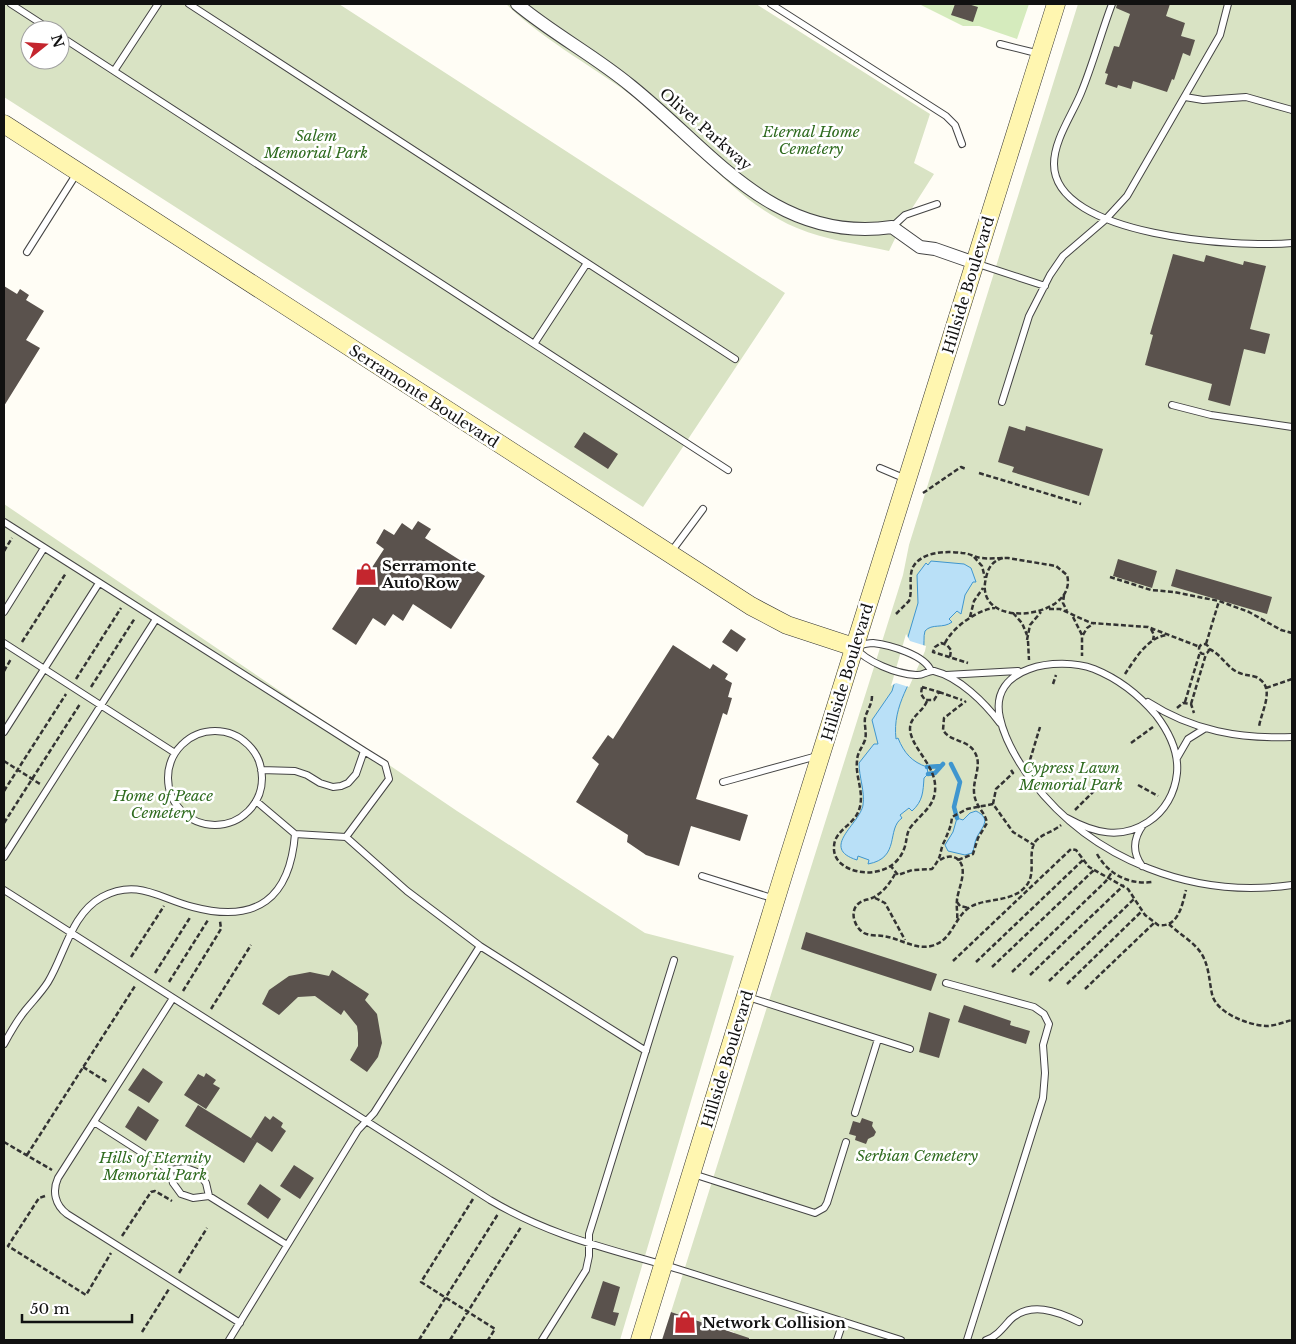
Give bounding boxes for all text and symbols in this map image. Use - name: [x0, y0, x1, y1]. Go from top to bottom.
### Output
- north arrow: [20, 20, 70, 70]
- text: N: [47, 32, 68, 50]
- street label: Olivet Parkway: [656, 84, 756, 175]
- park label: Eternal Home Cemetery: [761, 122, 860, 158]
- park label: Salem Memorial Park: [263, 126, 368, 162]
- street label: Hillside Boulevard: [938, 214, 998, 356]
- street label: Serramonte Boulevard: [346, 340, 502, 452]
- place label: Serramonte Auto Row: [381, 556, 476, 592]
- shop icon: Serramonte Auto Row: [353, 561, 379, 587]
- street label: Hillside Boulevard: [817, 601, 877, 743]
- park label: Cypress Lawn Memorial Park: [1018, 758, 1123, 794]
- park label: Home of Peace Cemetery: [112, 786, 213, 822]
- street label: Hillside Boulevard: [697, 988, 757, 1130]
- park label: Serbian Cemetery: [856, 1146, 978, 1165]
- park label: Hills of Eternity Memorial Park: [98, 1148, 211, 1184]
- scale bar: [22, 1292, 132, 1324]
- text: 50 m: [30, 1299, 70, 1318]
- shop icon: Network Collision: [672, 1309, 698, 1335]
- place label: Network Collision: [702, 1313, 846, 1332]

